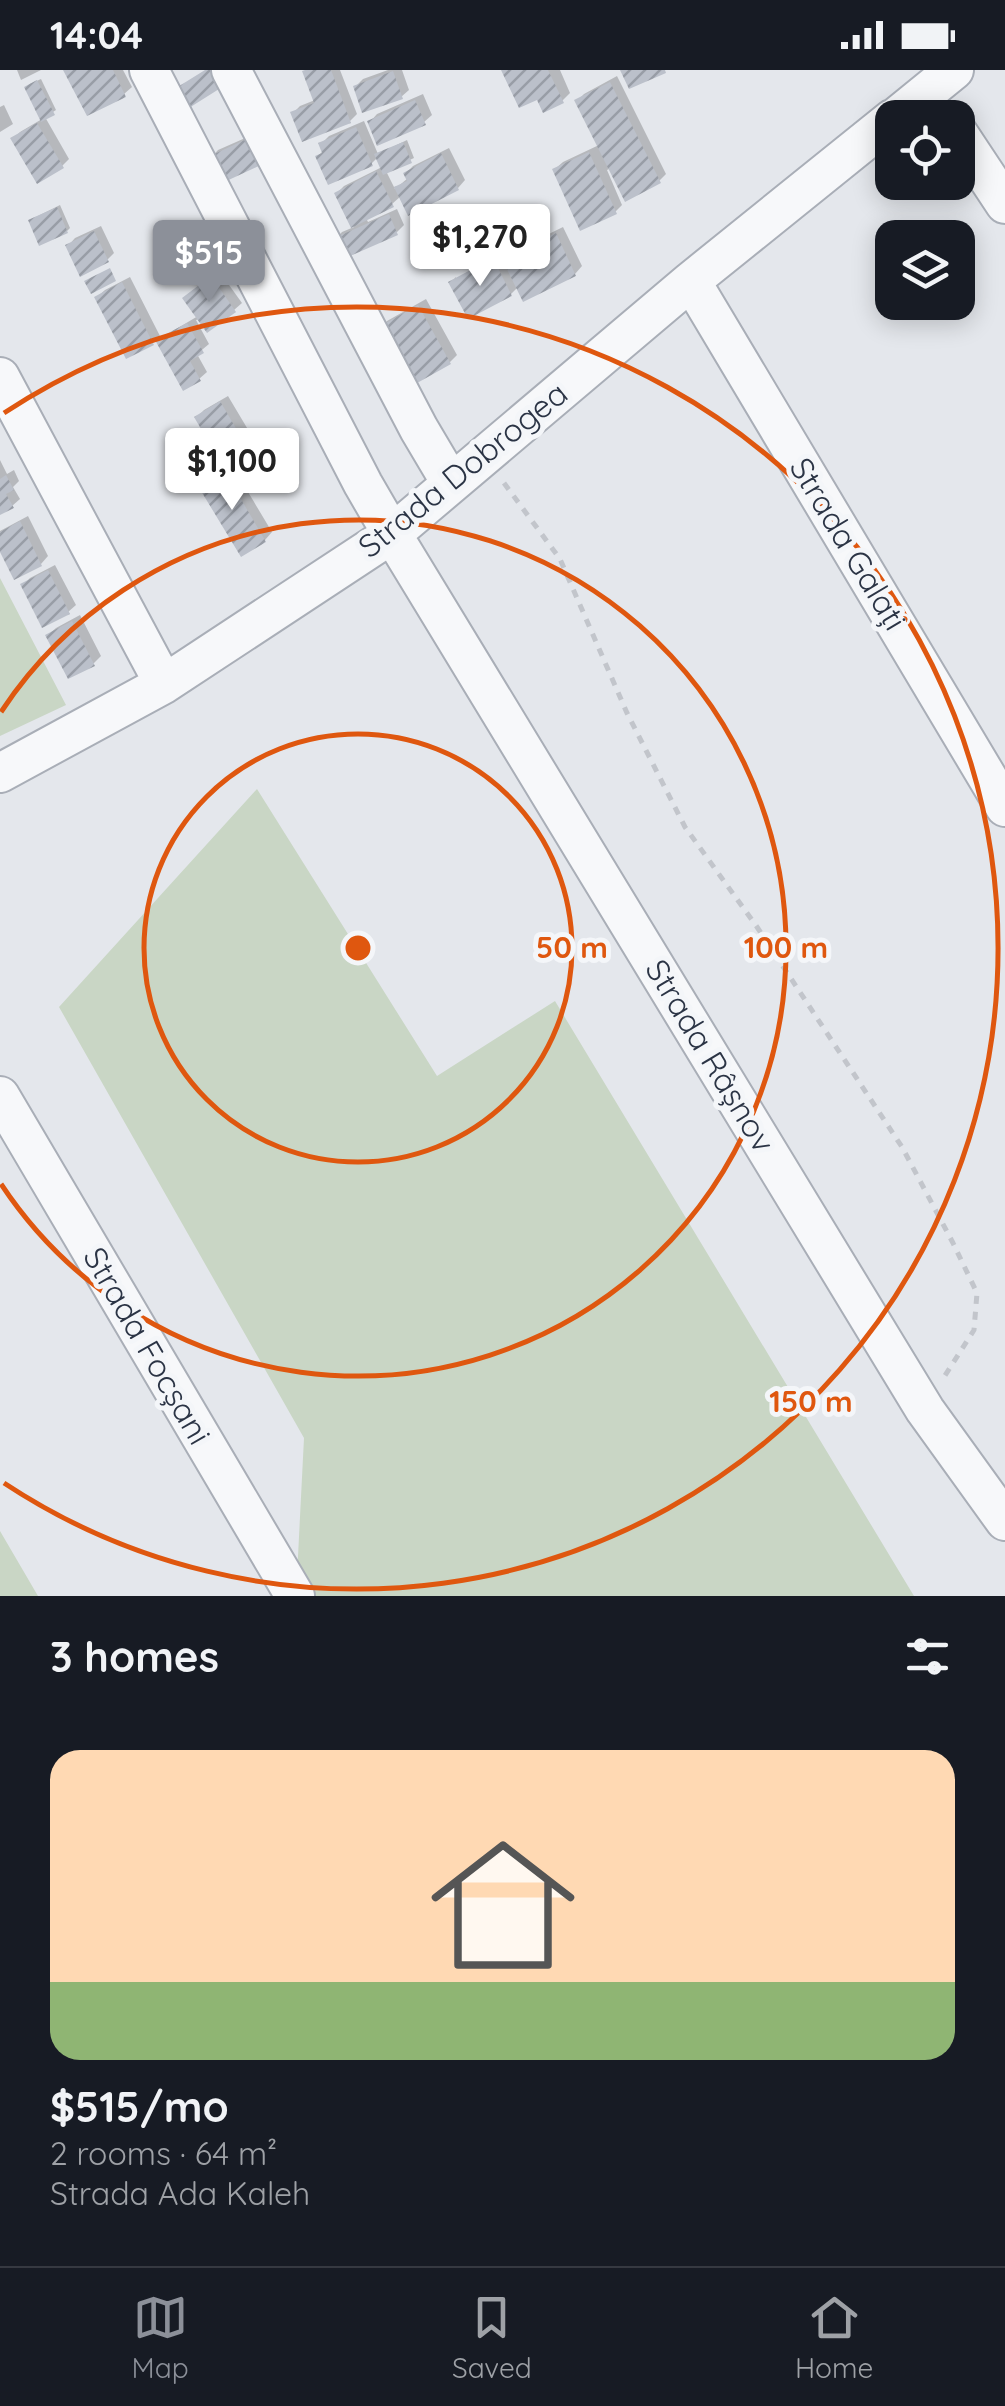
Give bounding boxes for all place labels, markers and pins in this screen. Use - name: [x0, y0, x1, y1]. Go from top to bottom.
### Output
- pin: $1,270: [399, 204, 561, 289]
- pin: $515: [150, 220, 268, 305]
- pin: $1,100: [151, 428, 313, 513]
- centre of rings: [340, 930, 376, 966]

